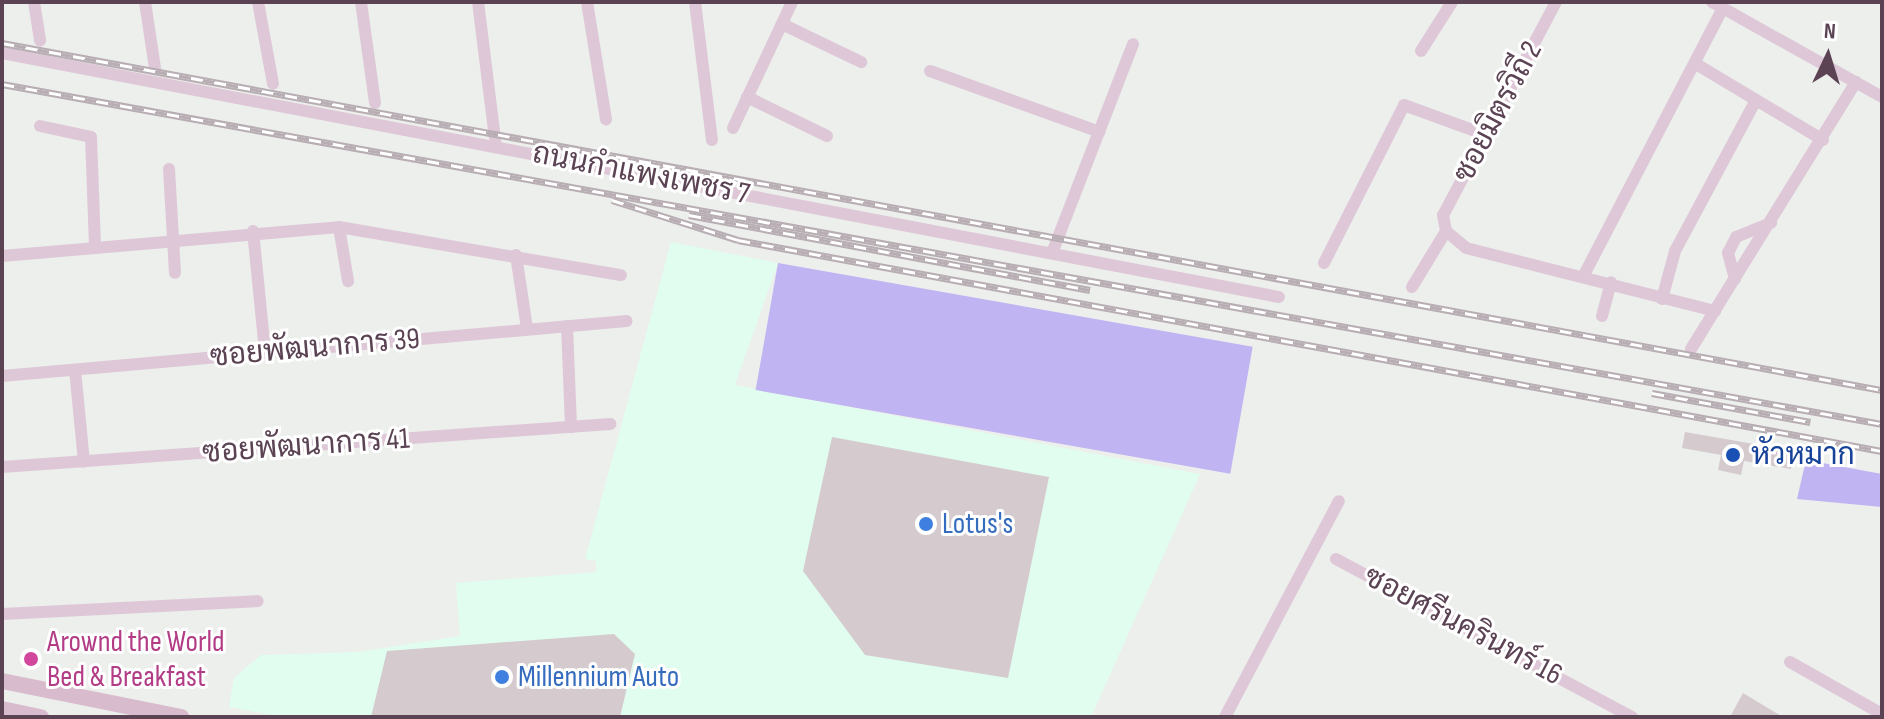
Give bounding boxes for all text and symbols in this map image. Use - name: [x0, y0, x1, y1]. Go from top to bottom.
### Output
- north arrow: [1788, 16, 1868, 96]
- text: N: [1823, 18, 1837, 45]
- street label: ซอยมิตรวิถี 2: [1446, 35, 1550, 189]
- street label: ถนนกำแพงเพชร 7: [529, 135, 753, 213]
- street label: ซอยพัฒนาการ 39: [209, 321, 421, 375]
- street label: ซอยพัฒนาการ 41: [201, 421, 411, 471]
- place label: หัวหมาก: [1751, 437, 1855, 473]
- marker: หัวหมาก: [1722, 444, 1744, 466]
- place label: Lotus's: [942, 506, 1013, 542]
- marker: Lotus's: [917, 515, 935, 533]
- street label: ซอยศรีนครินทร์ 16: [1358, 559, 1568, 693]
- place label: Arownd the World Bed & Breakfast: [47, 624, 225, 694]
- marker: Arownd the World Bed & Breakfast: [22, 650, 40, 668]
- place label: Millennium Auto: [518, 659, 679, 695]
- marker: Millennium Auto: [493, 668, 511, 686]

